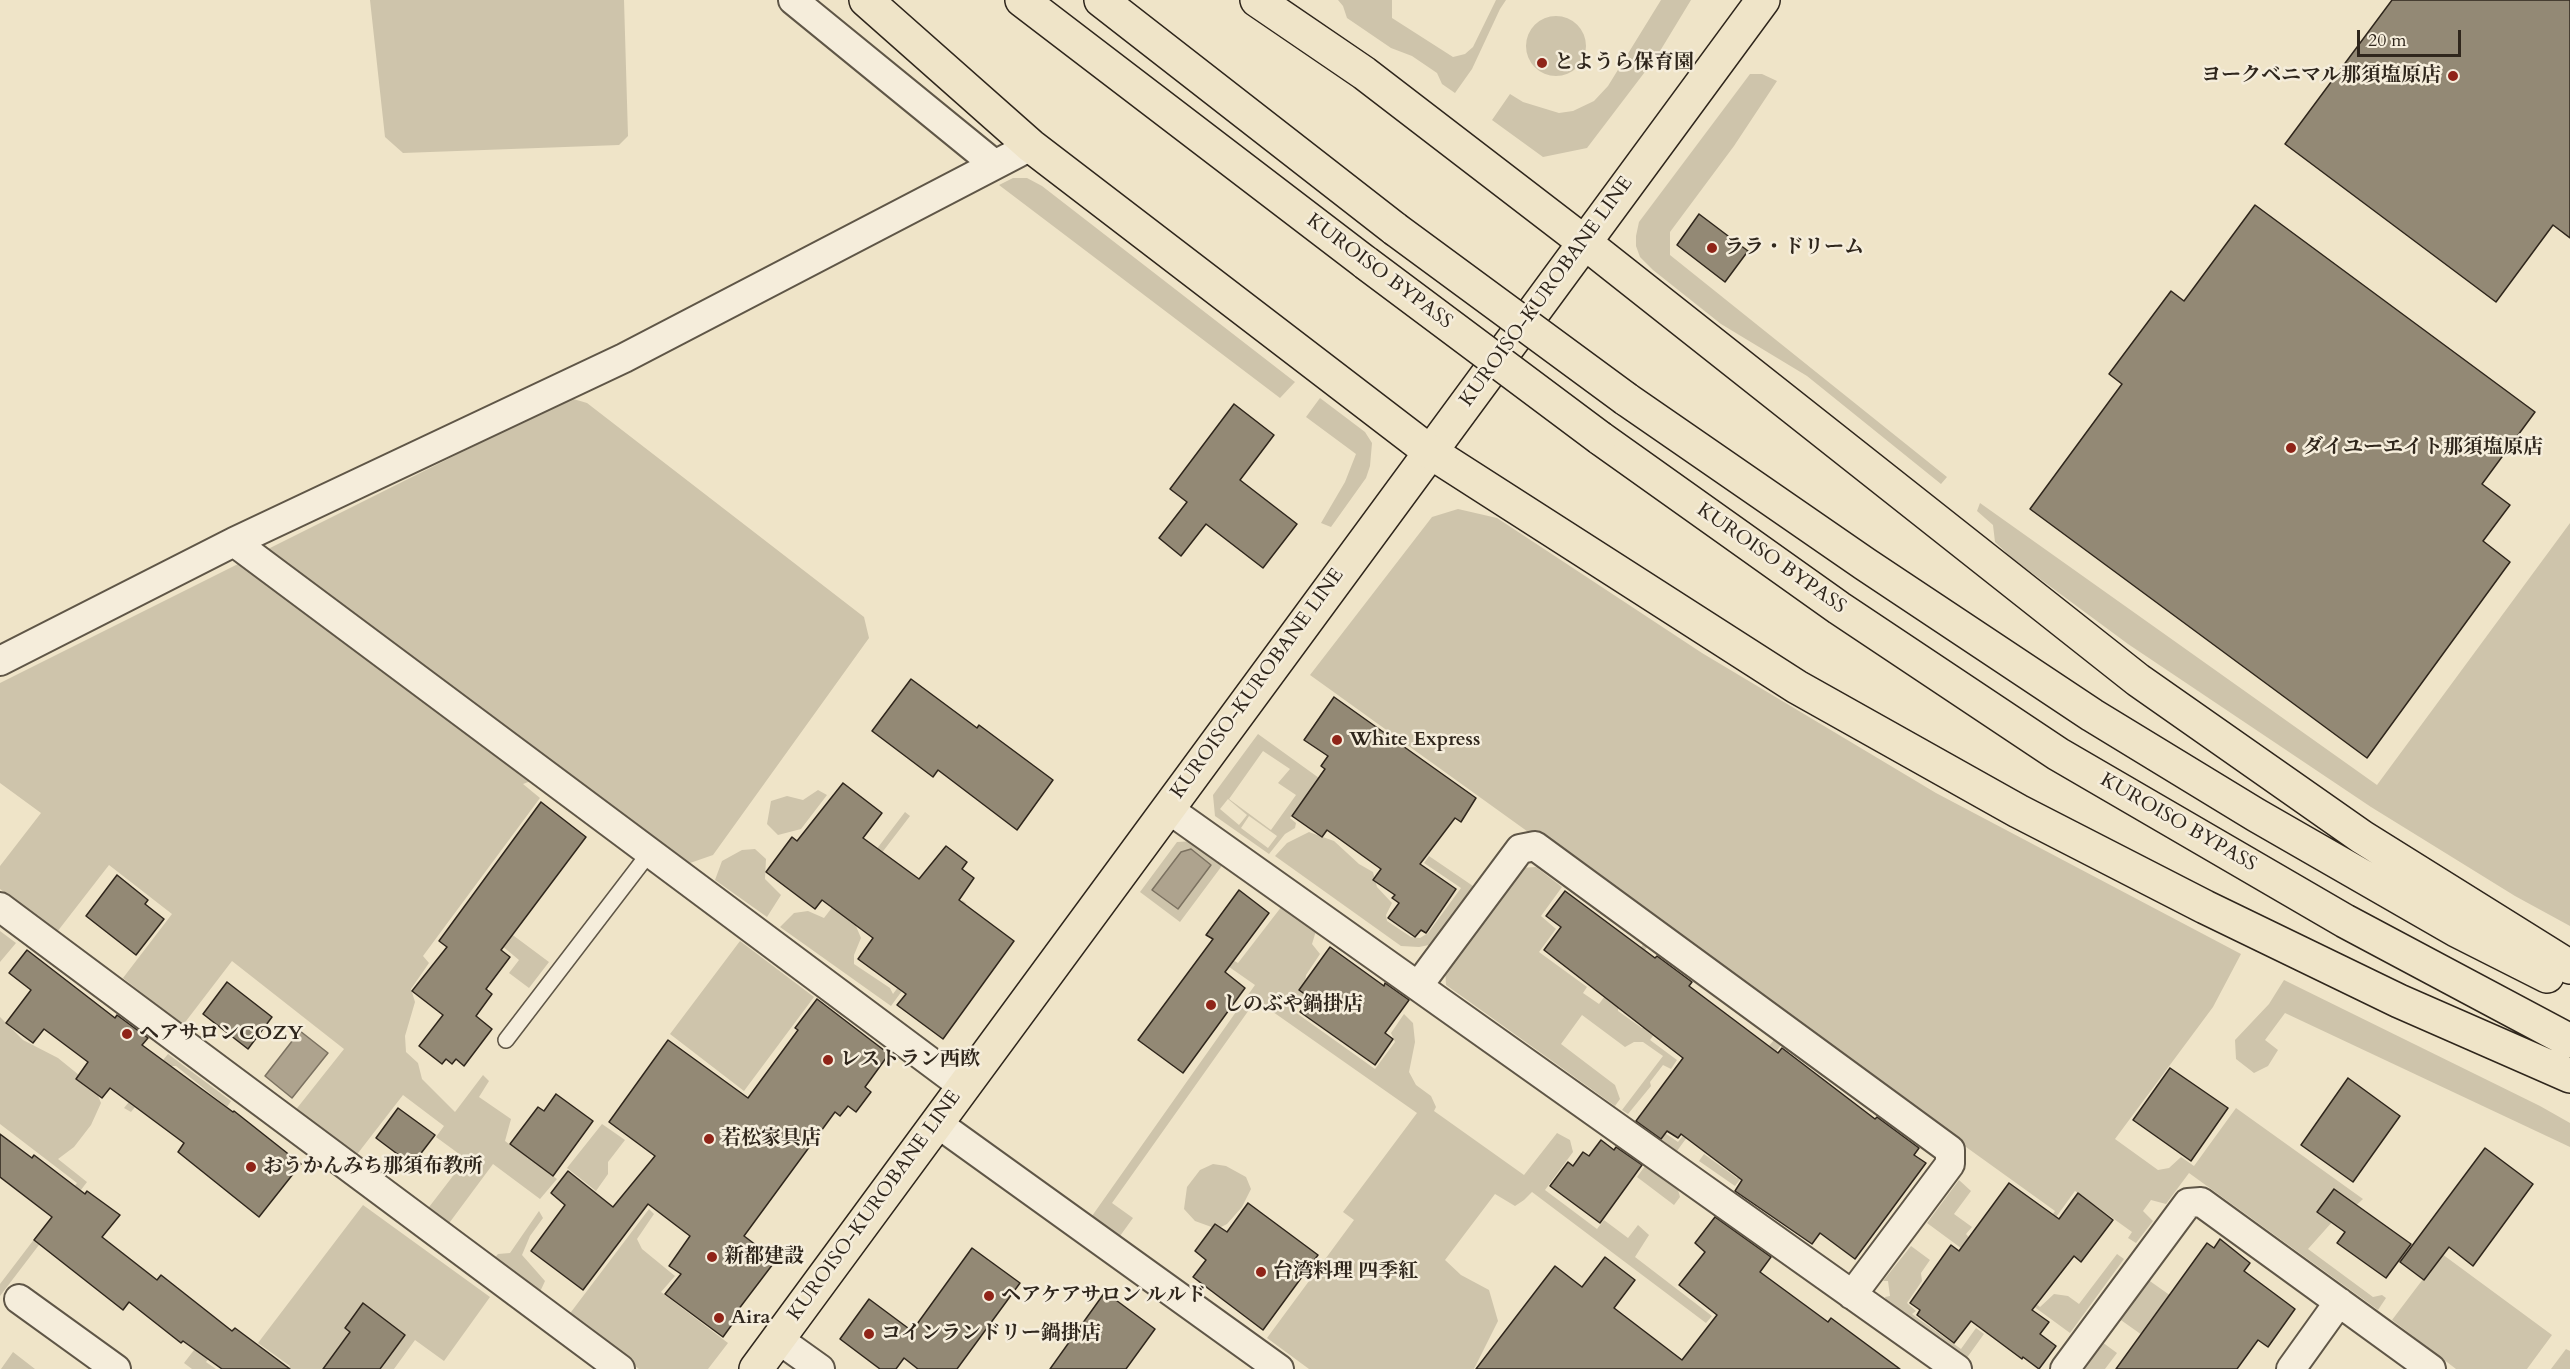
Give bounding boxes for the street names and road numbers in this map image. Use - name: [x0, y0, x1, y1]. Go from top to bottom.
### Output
- street label: KUROISO-KUROBANE LINE: [1455, 172, 1639, 412]
- street label: KUROISO BYPASS: [1301, 209, 1457, 335]
- street label: KUROISO BYPASS: [1692, 499, 1850, 619]
- street label: KUROISO-KUROBANE LINE: [1166, 564, 1350, 804]
- street label: KUROISO BYPASS: [2096, 768, 2260, 878]
- street label: KUROISO-KUROBANE LINE: [783, 1086, 967, 1326]

